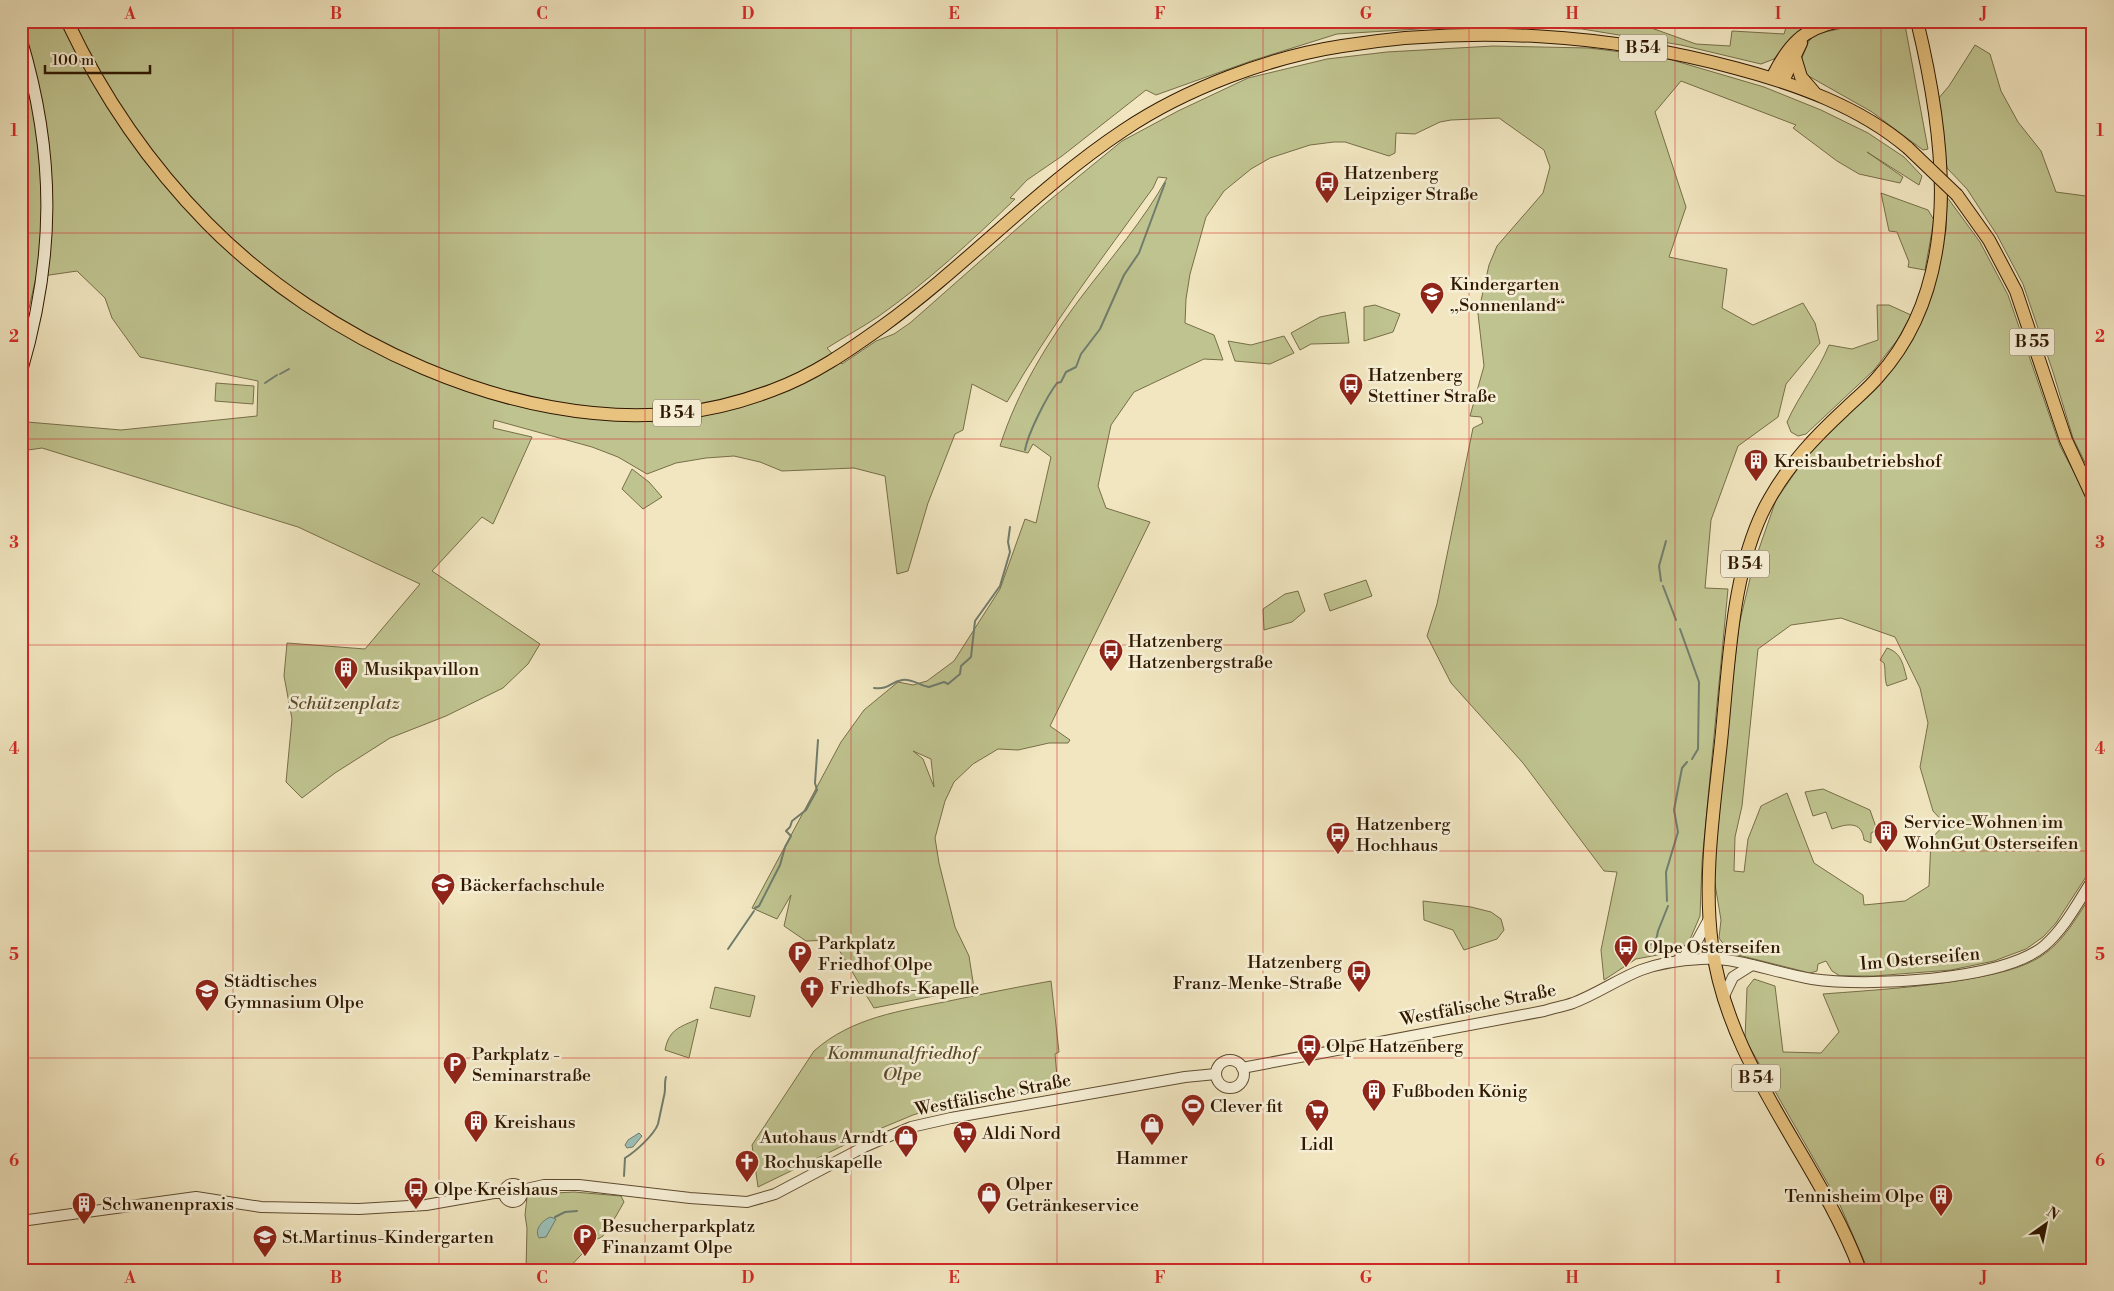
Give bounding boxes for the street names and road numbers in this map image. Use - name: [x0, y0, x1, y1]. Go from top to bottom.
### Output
- road number: B 54: [1619, 34, 1667, 62]
- road number: B 55: [2010, 328, 2054, 356]
- road number: B 54: [653, 399, 701, 426]
- road number: B 54: [1721, 550, 1769, 578]
- street label: Im Osterseifen: [1859, 942, 1981, 976]
- street label: Westfälische Straße: [1397, 979, 1558, 1032]
- road number: B 54: [1732, 1064, 1780, 1092]
- street label: Westfälische Straße: [912, 1069, 1073, 1122]

